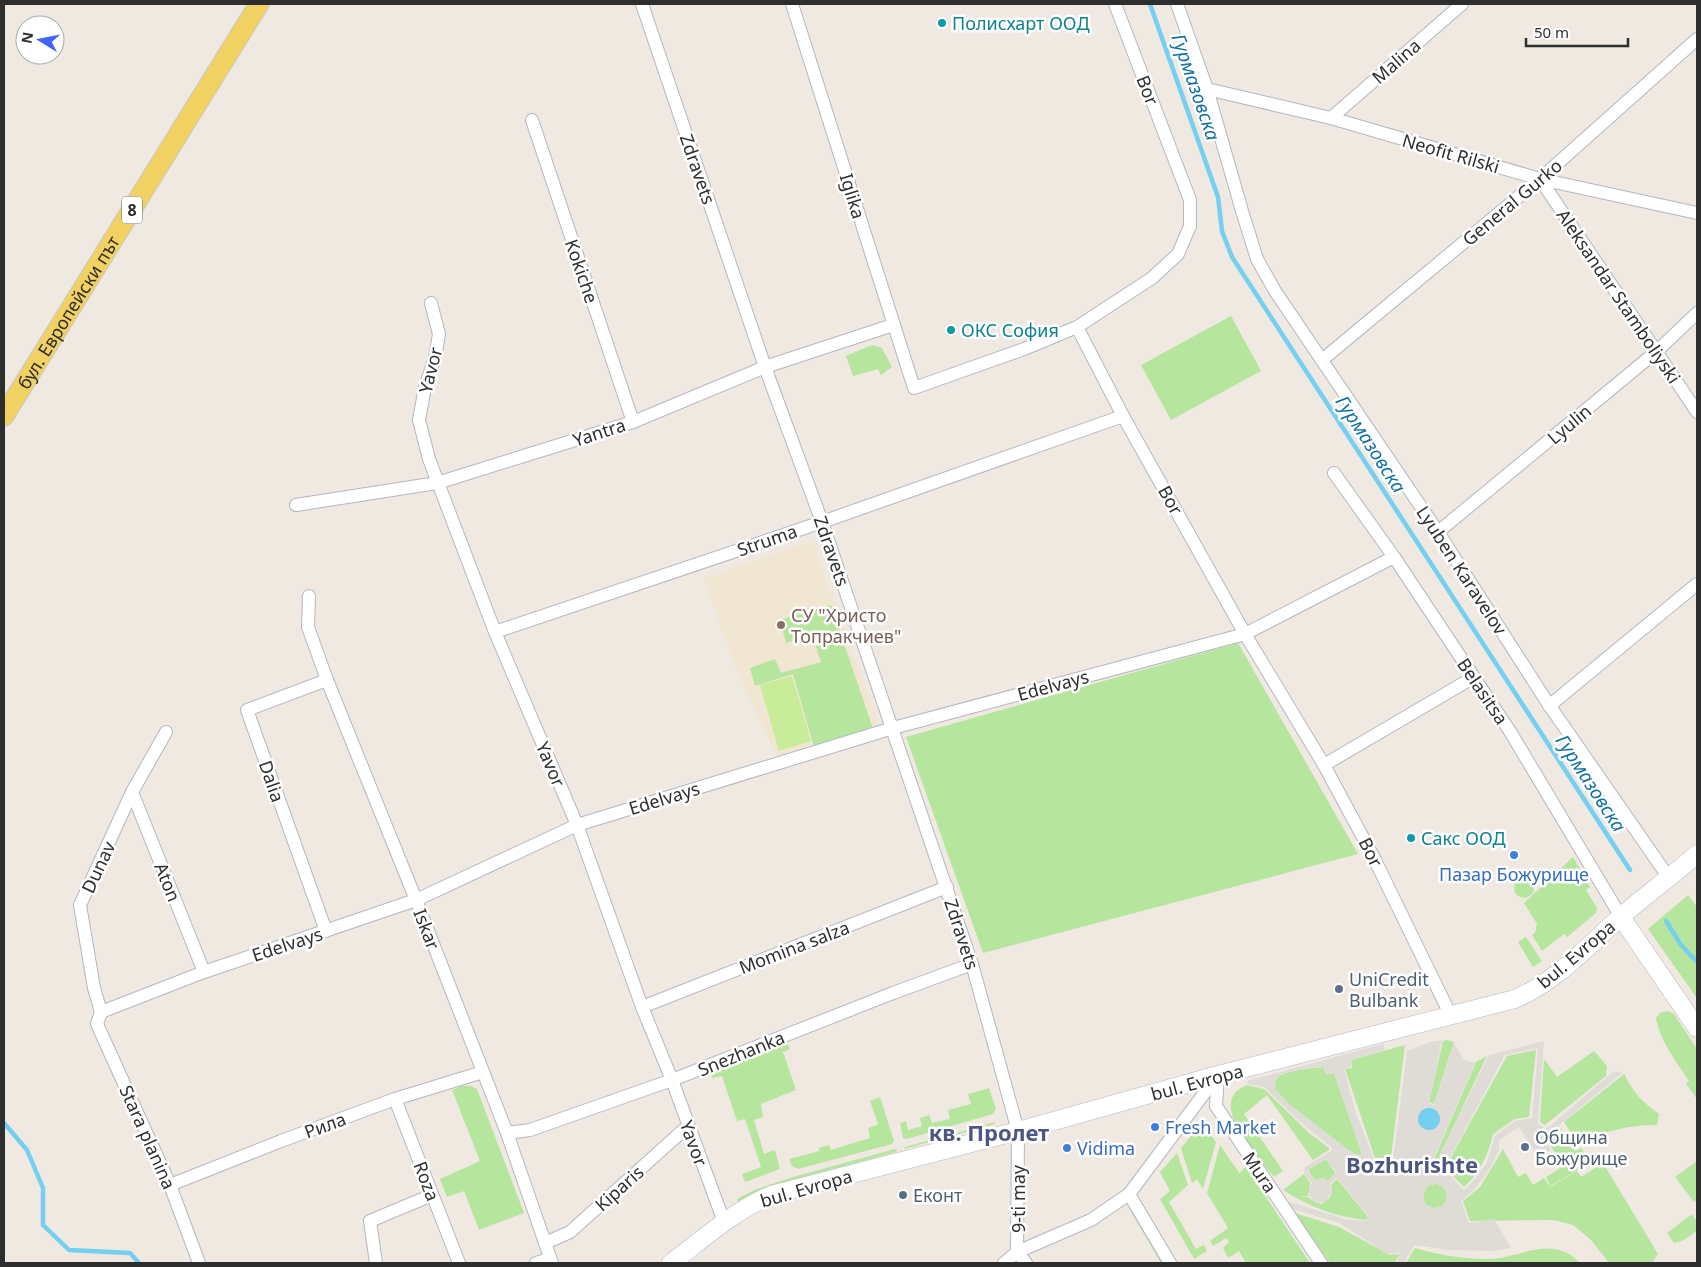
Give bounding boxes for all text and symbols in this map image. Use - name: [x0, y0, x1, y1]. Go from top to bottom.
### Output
- place label: Полисхарт ООД: [952, 11, 1090, 35]
- north arrow: [15, 15, 65, 65]
- scale bar: [1526, 15, 1628, 47]
- marker: Полисхарт ООД: [936, 17, 948, 29]
- text: 50 m: [1534, 22, 1569, 42]
- text: N: [16, 30, 37, 45]
- water label: Гурмазовска: [1166, 30, 1226, 144]
- street label: Malina: [1367, 33, 1425, 89]
- street label: Bor: [1131, 72, 1165, 109]
- street label: Neofit Rilski: [1400, 128, 1502, 178]
- street label: Zdravets: [675, 131, 721, 207]
- street label: General Gurko: [1457, 153, 1567, 251]
- street label: Iglika: [835, 170, 871, 222]
- road number: 8: [122, 196, 142, 224]
- street label: Aleksandar Stamboliyski: [1552, 204, 1686, 388]
- street label: бул. Европейски път: [12, 231, 125, 393]
- street label: Kokiche: [560, 236, 604, 306]
- place label: ОКС София: [961, 318, 1059, 342]
- marker: ОКС София: [945, 324, 957, 336]
- street label: Yavor: [413, 344, 447, 396]
- water label: Гурмазовска: [1330, 390, 1412, 498]
- street label: Lyulin: [1542, 399, 1596, 449]
- street label: Yantra: [570, 412, 628, 452]
- street label: Bor: [1153, 481, 1189, 519]
- street label: Lyuben Karavelov: [1411, 501, 1513, 640]
- street label: Zdravets: [809, 513, 855, 589]
- street label: Struma: [734, 519, 800, 561]
- place label: СУ "Христо Топракчиев": [791, 603, 901, 648]
- marker: СУ "Христо Топракчиев": [775, 619, 787, 631]
- street label: Belasitsa: [1452, 653, 1514, 729]
- street label: Edelvays: [1015, 664, 1091, 706]
- water label: Гурмазовска: [1550, 729, 1632, 837]
- street label: Yavor: [531, 738, 571, 791]
- street label: Dalia: [254, 757, 290, 805]
- street label: Edelvays: [626, 776, 702, 820]
- place label: Сакс ООД: [1421, 826, 1506, 850]
- marker: Сакс ООД: [1405, 832, 1417, 844]
- street label: Bor: [1353, 833, 1389, 871]
- street label: Dunav: [76, 836, 121, 897]
- marker: Пазар Божурище: [1508, 849, 1520, 861]
- street label: Aton: [149, 859, 187, 905]
- place label: Пазар Божурище: [1439, 862, 1589, 886]
- street label: Zdravets: [939, 896, 985, 972]
- street label: Iskar: [408, 905, 446, 953]
- street label: bul. Evropa: [1532, 914, 1620, 994]
- street label: Momina salza: [735, 915, 853, 979]
- street label: Edelvays: [249, 921, 325, 967]
- place label: UniCredit Bulbank: [1349, 967, 1429, 1012]
- marker: UniCredit Bulbank: [1333, 983, 1345, 995]
- street label: Snezhanka: [694, 1025, 788, 1081]
- street label: bul. Evropa: [1148, 1058, 1246, 1106]
- street label: Stara planina: [114, 1081, 182, 1193]
- street label: Рила: [301, 1106, 349, 1144]
- place label: Fresh Market: [1165, 1115, 1277, 1139]
- street label: Yavor: [675, 1117, 713, 1170]
- district label: кв. Пролет: [929, 1117, 1049, 1147]
- marker: Fresh Market: [1149, 1121, 1161, 1133]
- place label: Община Божурище: [1535, 1125, 1627, 1170]
- place label: Vidima: [1077, 1136, 1135, 1160]
- marker: Община Божурище: [1519, 1141, 1531, 1153]
- marker: Vidima: [1061, 1142, 1073, 1154]
- street label: Mura: [1238, 1147, 1282, 1197]
- district label: Bozhurishte: [1346, 1149, 1478, 1179]
- street label: Roza: [409, 1158, 445, 1204]
- street label: Kiparis: [590, 1160, 648, 1216]
- street label: bul. Evropa: [757, 1163, 855, 1213]
- street label: 9-ti may: [1006, 1164, 1030, 1233]
- place label: Еконт: [913, 1183, 963, 1207]
- marker: Еконт: [897, 1189, 909, 1201]

